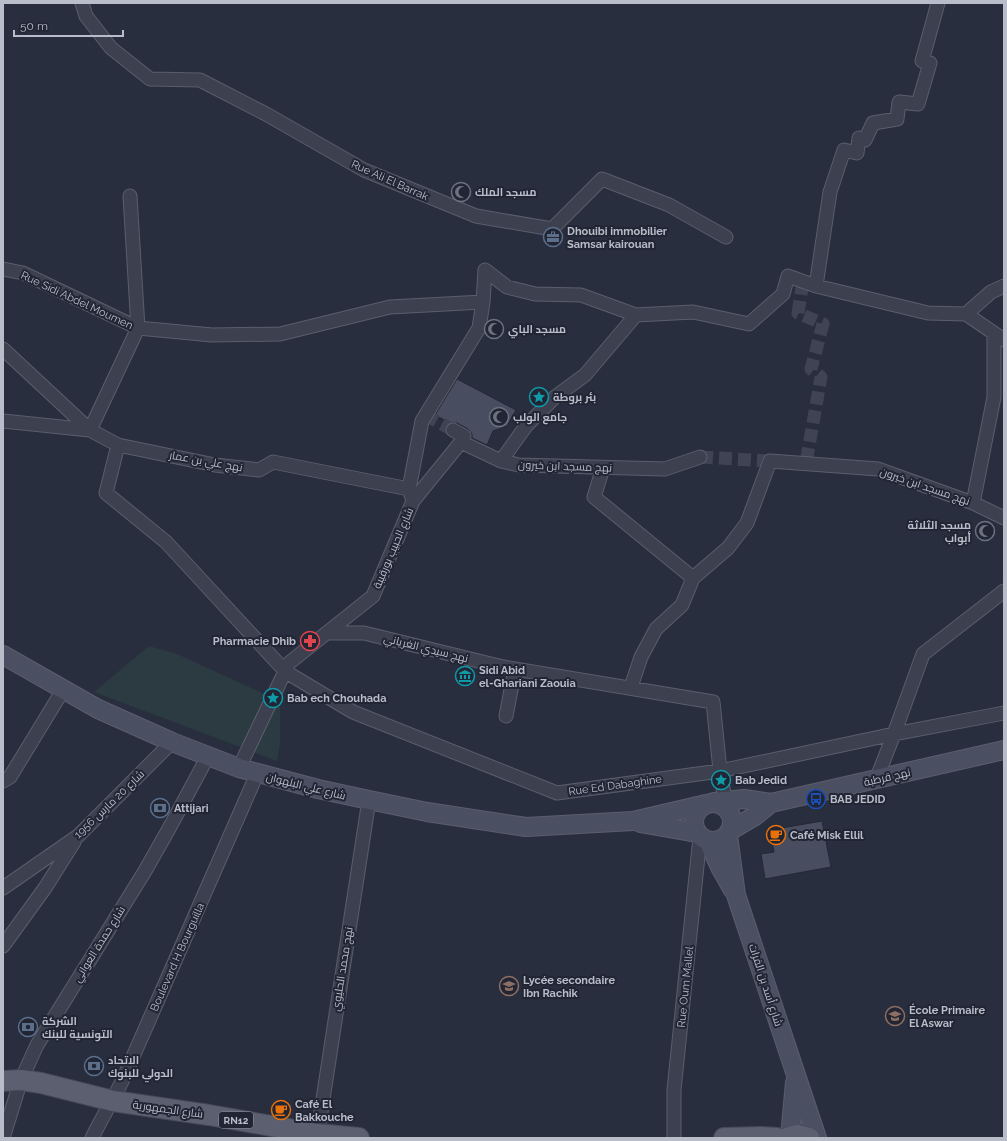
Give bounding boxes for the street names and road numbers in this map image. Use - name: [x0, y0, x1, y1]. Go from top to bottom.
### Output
- street label: Rue Ali El Barrak: [349, 158, 431, 203]
- street label: Rue Sidi Abdel Moumen: [19, 269, 135, 332]
- street label: نهج علي بن عمار: [167, 448, 244, 476]
- street label: نهج مسجد ابن خيرون: [518, 458, 612, 476]
- street label: نهج مسجد ابن خيرون: [878, 465, 971, 509]
- street label: شارع الحبيب بورقيبة: [371, 506, 417, 591]
- street label: نهج سيدي الغرياني: [382, 632, 470, 667]
- street label: نهج قرطبة: [862, 766, 912, 790]
- street label: شارع 20 مارس 1956: [72, 768, 148, 842]
- street label: شارع علي البلهوان: [264, 770, 347, 805]
- street label: Rue Ed Dabaghine: [568, 772, 663, 798]
- street label: Boulevard H Bourguilla: [148, 901, 207, 1014]
- street label: شارع حمدة العواني: [71, 904, 130, 986]
- street label: نهج محمد الحليوي: [329, 926, 358, 1012]
- street label: شارع أسد بن الفرات: [745, 942, 786, 1028]
- street label: Rue Oum Mallel: [675, 946, 696, 1028]
- street label: شارع الجمهورية: [132, 1098, 204, 1122]
- road number: RN12: [219, 1112, 253, 1128]

